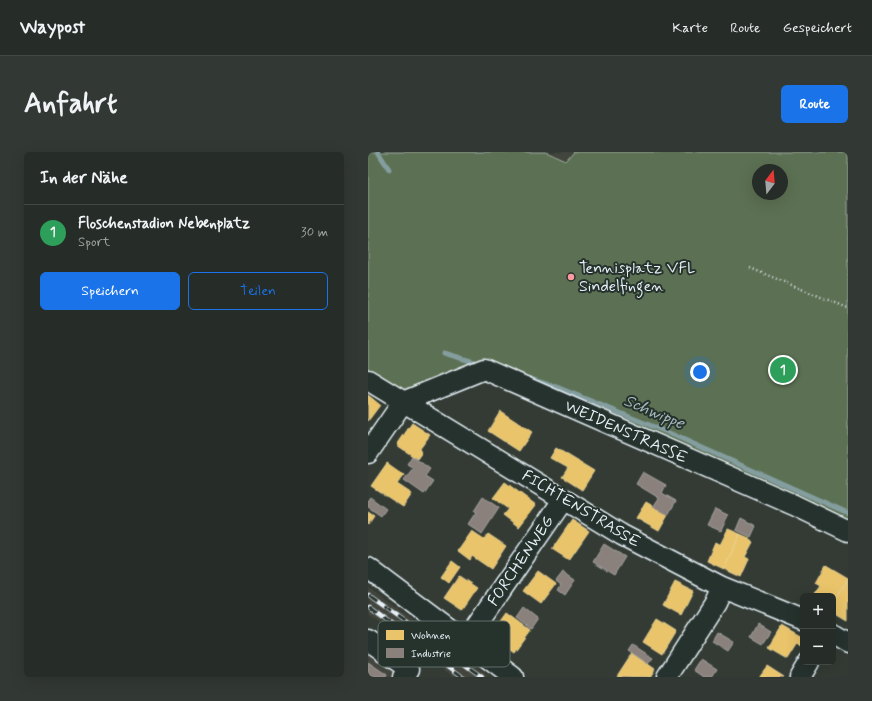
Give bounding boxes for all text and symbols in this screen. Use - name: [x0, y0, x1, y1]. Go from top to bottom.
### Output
- text: Waypost: [20, 15, 85, 40]
- text: Karte: [672, 19, 708, 37]
- text: Route: [730, 19, 761, 37]
- text: Gespeichert: [783, 19, 852, 37]
- button: Route: [781, 85, 848, 123]
- text: Anfahrt: [24, 86, 117, 123]
- north arrow: [752, 164, 788, 200]
- text: In der Nähe: [40, 167, 128, 189]
- text: Floschenstadion Nebenplatz: [78, 214, 250, 234]
- text: 1: [50, 224, 56, 241]
- text: 30 m: [301, 224, 328, 241]
- text: Sport: [78, 234, 110, 251]
- place label: Tennisplatz VFL Sindelfingen: [579, 258, 695, 298]
- button: Speichern: [40, 272, 180, 310]
- button: Teilen: [188, 272, 328, 310]
- marker: Tennisplatz VFL Sindelfingen: [566, 272, 576, 282]
- pin: 1: [770, 355, 796, 385]
- your location: [690, 362, 710, 382]
- water label: Schwippe: [620, 389, 689, 435]
- street label: WEIDENSTRASSE: [561, 395, 691, 469]
- street label: FICHTENSTRASSE: [518, 465, 644, 553]
- street label: FORCHENWEG: [483, 512, 559, 610]
- map controls: [800, 593, 836, 665]
- button: +: [800, 593, 836, 629]
- legend: [378, 621, 510, 667]
- text: Wohnen: [411, 629, 450, 643]
- button: −: [800, 629, 836, 665]
- text: Industrie: [411, 647, 451, 661]

